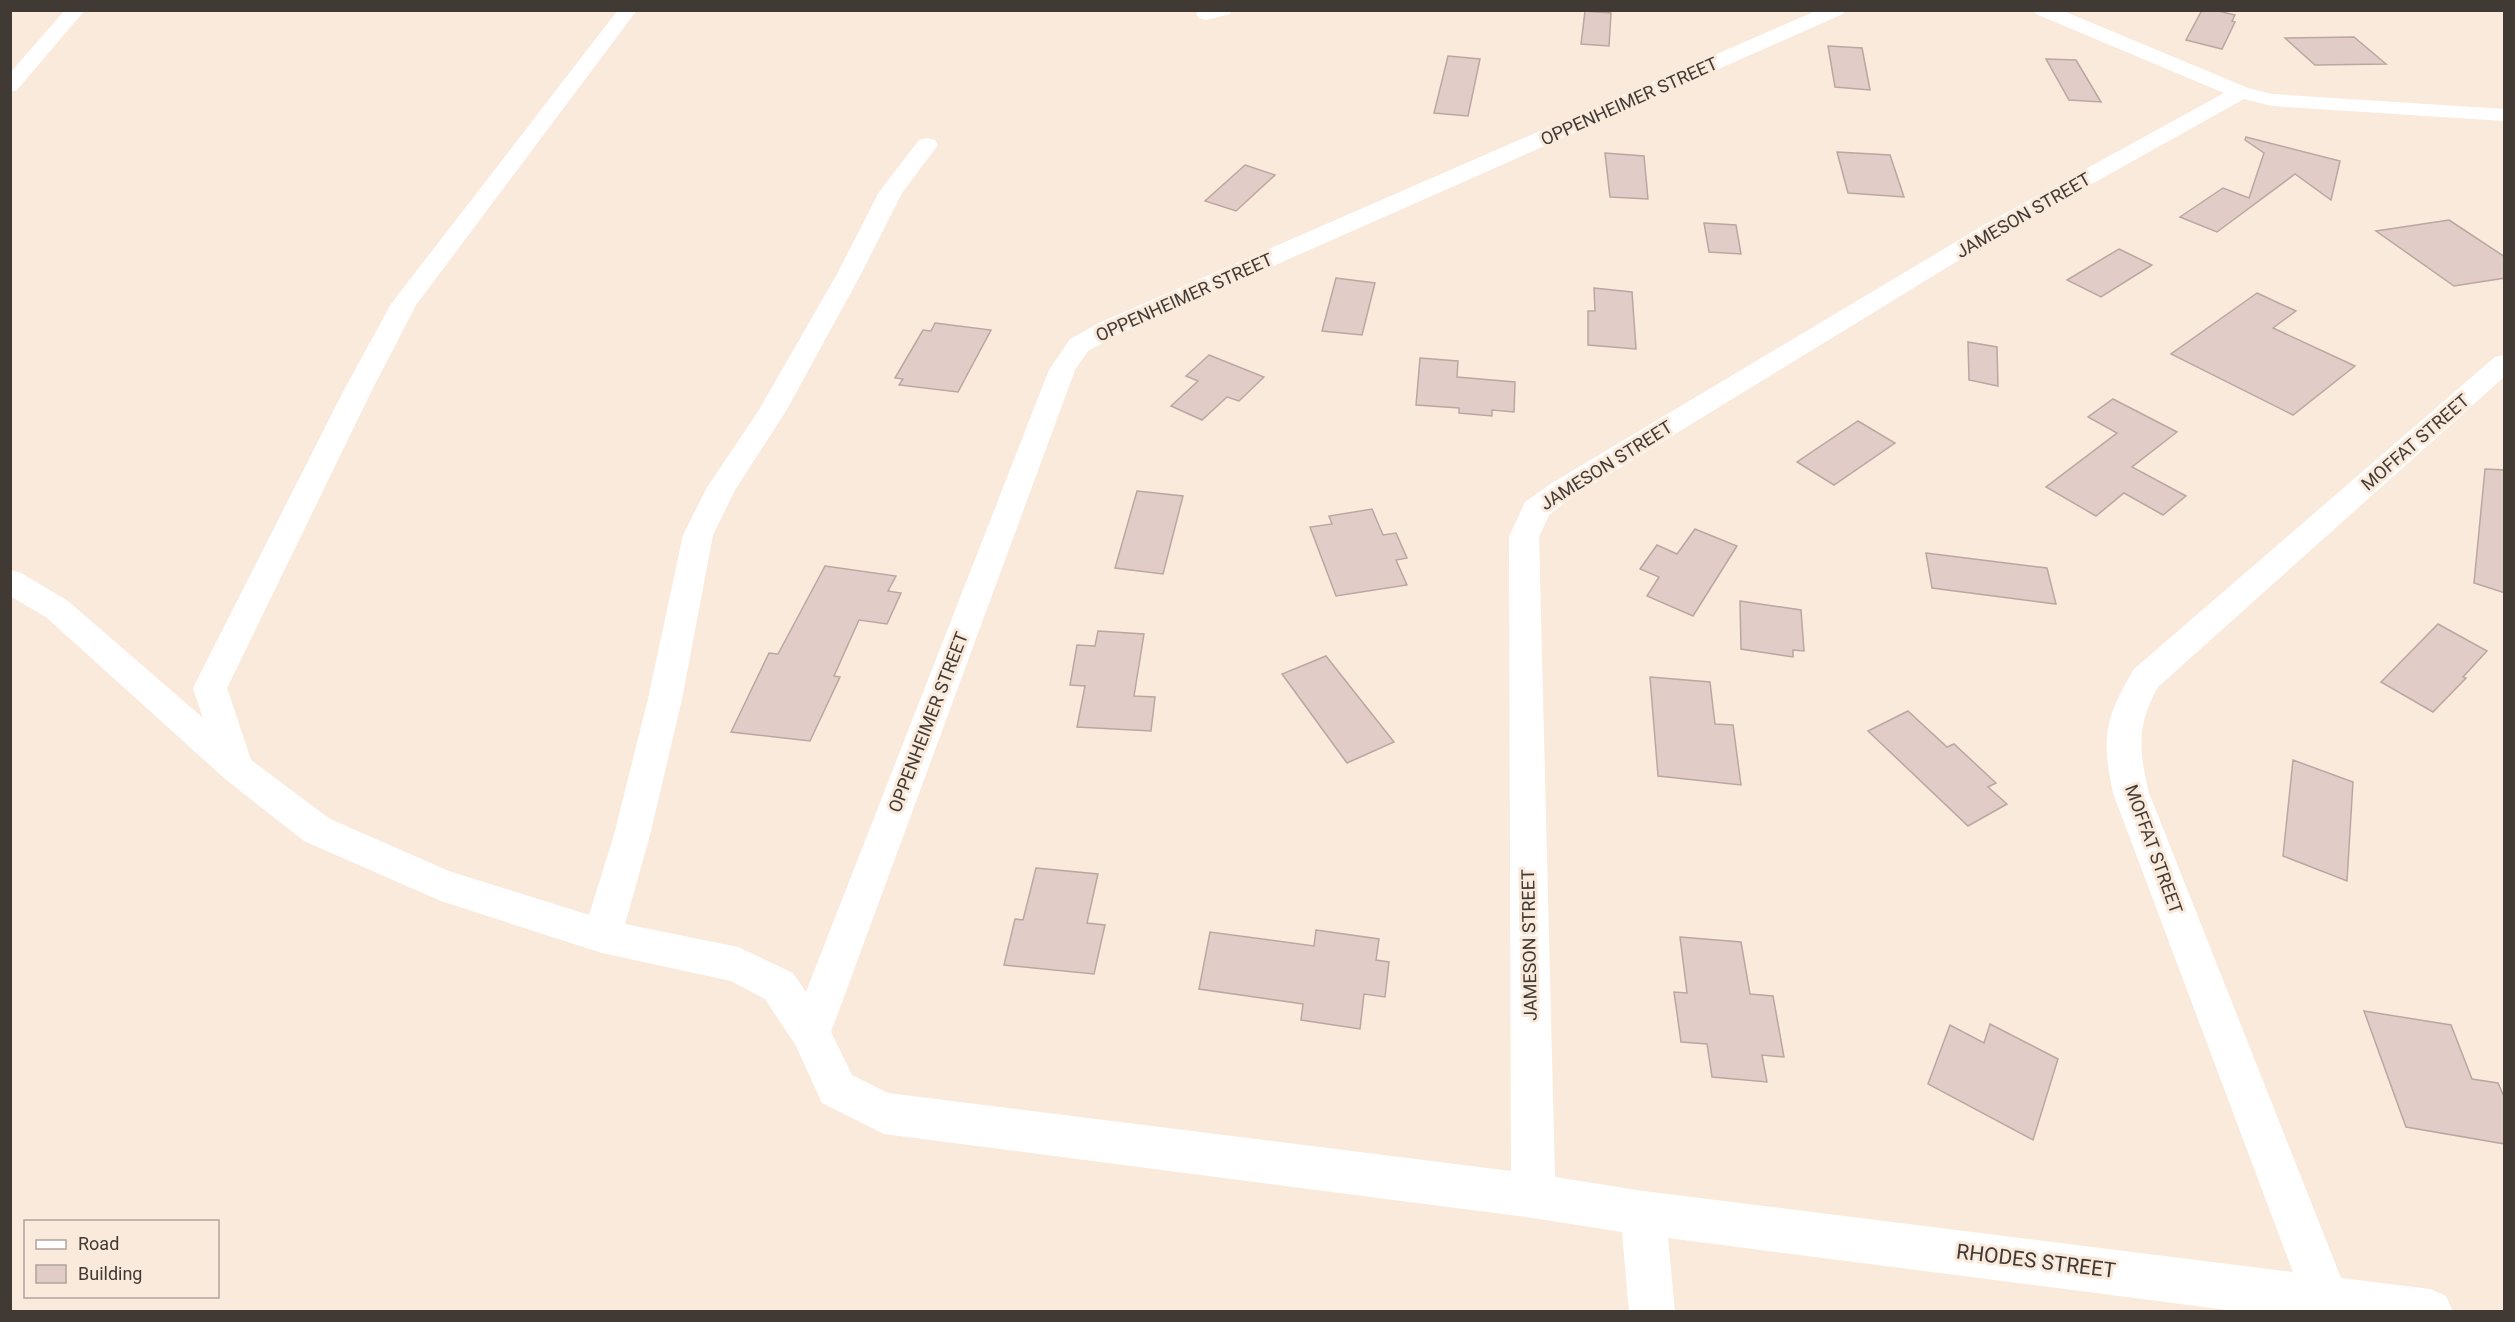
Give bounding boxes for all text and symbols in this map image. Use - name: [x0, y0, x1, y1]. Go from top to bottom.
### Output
- street label: OPPENHEIMER STREET: [1537, 52, 1721, 150]
- street label: JAMESON STREET: [1952, 168, 2094, 262]
- street label: OPPENHEIMER STREET: [1092, 248, 1276, 346]
- street label: MOFFAT STREET: [2357, 389, 2473, 494]
- street label: JAMESON STREET: [1536, 416, 1676, 514]
- street label: OPPENHEIMER STREET: [884, 629, 972, 815]
- street label: MOFFAT STREET: [2121, 782, 2187, 917]
- street label: JAMESON STREET: [1517, 869, 1541, 1021]
- legend: [24, 1220, 219, 1298]
- text: Road: [78, 1233, 119, 1254]
- street label: RHODES STREET: [1955, 1239, 2117, 1283]
- text: Building: [78, 1263, 142, 1284]

